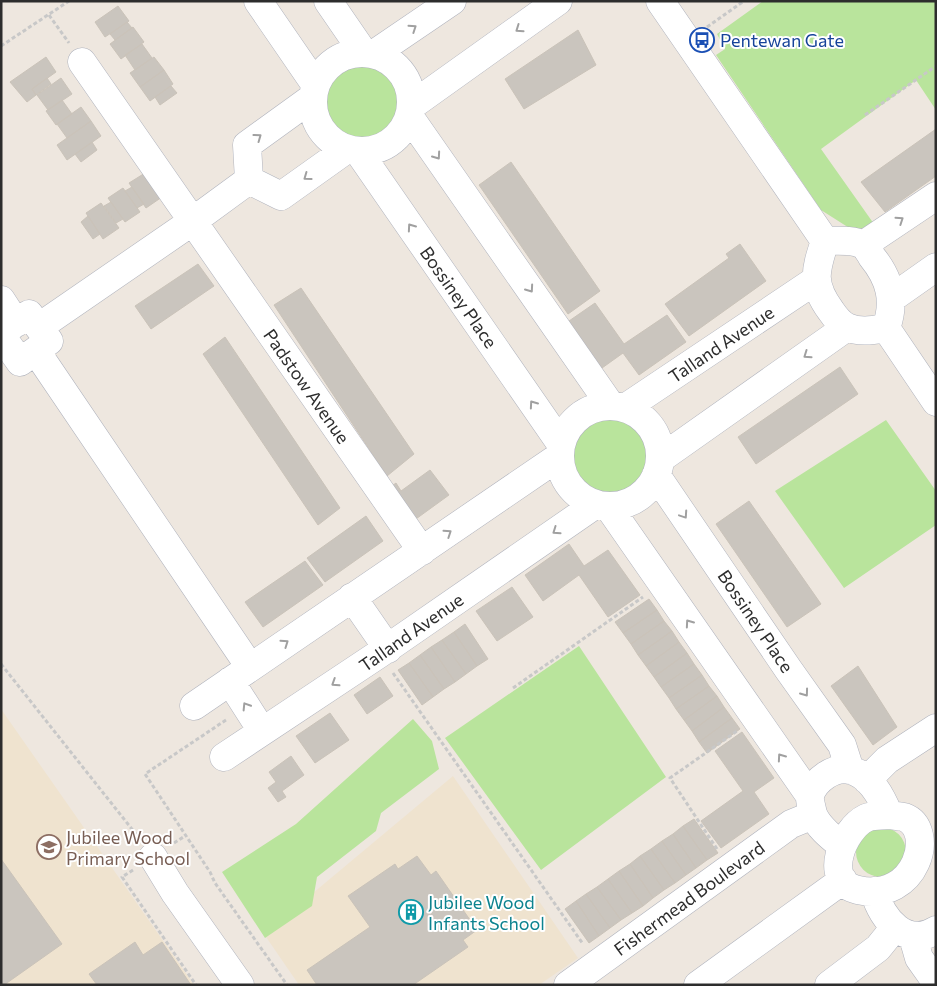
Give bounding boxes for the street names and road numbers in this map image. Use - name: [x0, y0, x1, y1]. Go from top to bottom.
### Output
- street label: Bossiney Place: [416, 242, 502, 352]
- street label: Talland Avenue: [664, 301, 778, 387]
- street label: Padstow Avenue: [259, 324, 355, 448]
- street label: Bossiney Place: [714, 565, 798, 677]
- street label: Talland Avenue: [355, 588, 467, 676]
- street label: Fishermead Boulevard: [609, 836, 769, 960]

